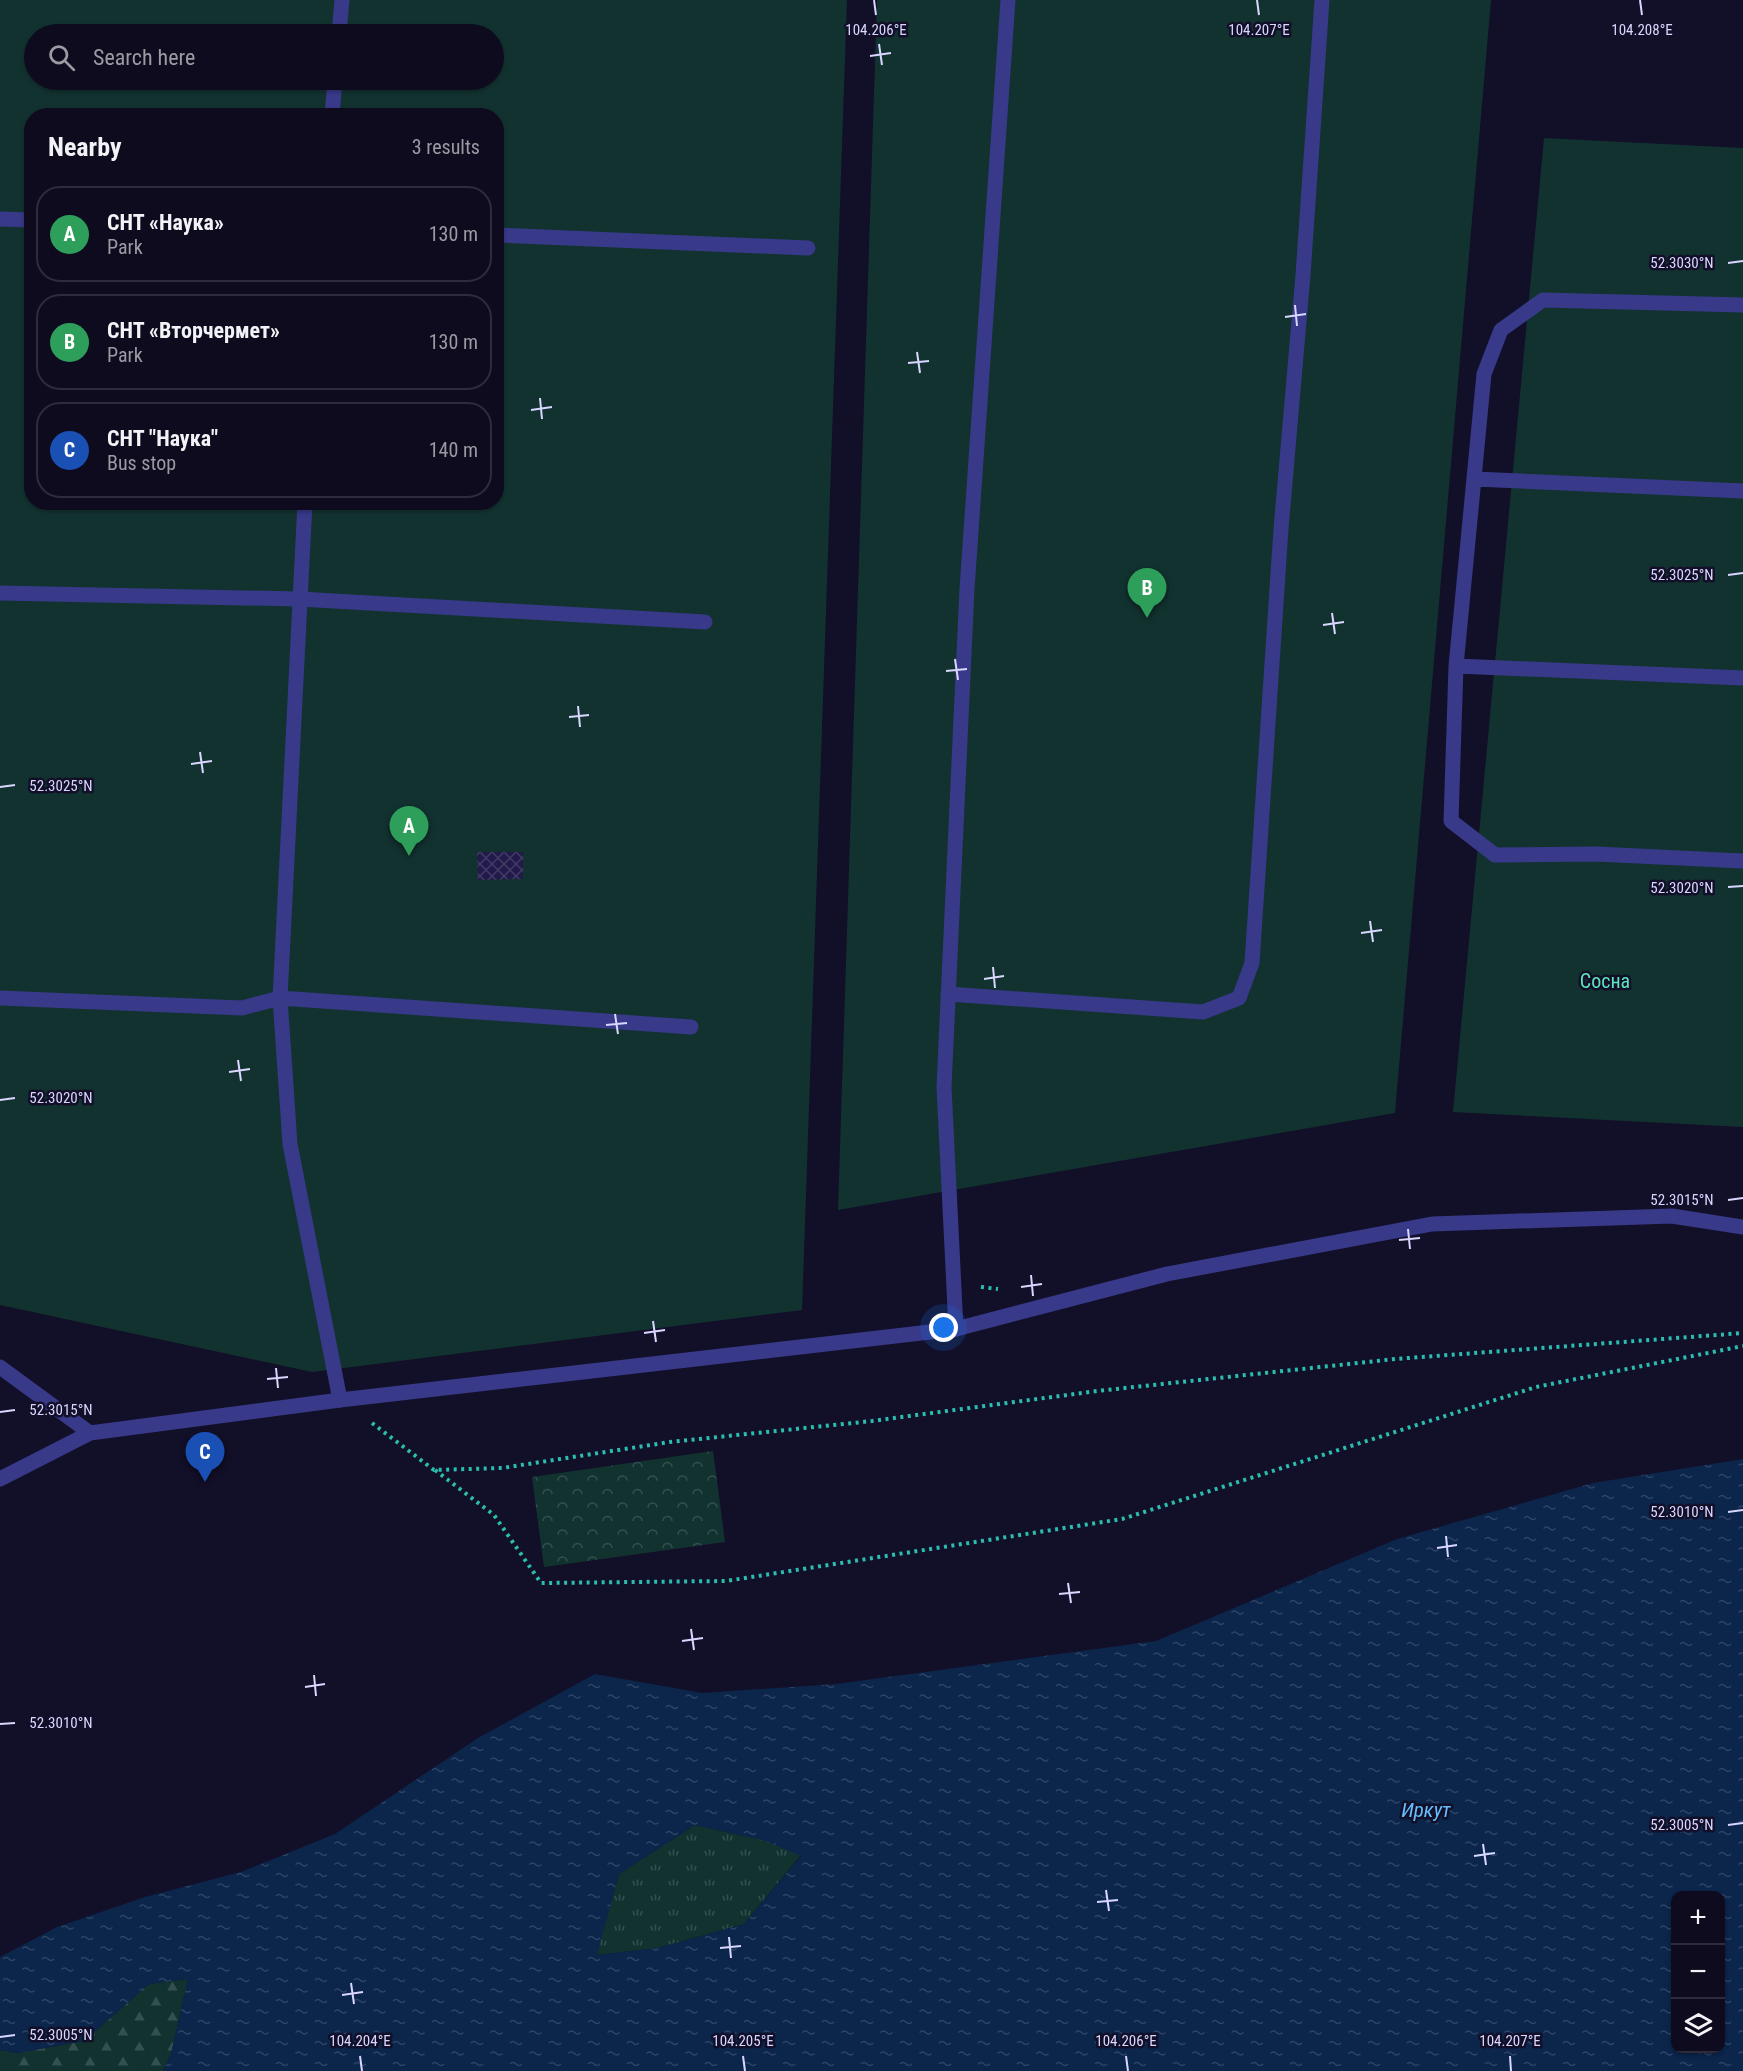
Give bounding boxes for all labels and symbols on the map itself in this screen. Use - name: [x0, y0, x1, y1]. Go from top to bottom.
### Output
- text: 104.206°E: [845, 21, 907, 39]
- text: 104.207°E: [1228, 21, 1290, 39]
- text: 104.208°E: [1611, 21, 1673, 39]
- text: 52.3030°N: [1650, 254, 1714, 272]
- text: 52.3025°N: [1650, 566, 1714, 584]
- pin: B: [1128, 568, 1166, 618]
- text: 52.3025°N: [29, 777, 93, 795]
- pin: A: [390, 806, 428, 856]
- text: 52.3020°N: [1650, 879, 1714, 897]
- park label: Сосна: [1580, 969, 1630, 993]
- text: 52.3020°N: [29, 1089, 93, 1107]
- text: 52.3015°N: [1650, 1191, 1714, 1209]
- your location: [929, 1313, 958, 1342]
- text: 52.3015°N: [29, 1401, 93, 1419]
- pin: C: [186, 1432, 224, 1482]
- text: 52.3010°N: [1650, 1503, 1714, 1521]
- text: 52.3010°N: [29, 1714, 93, 1732]
- water label: Иркут: [1401, 1798, 1451, 1822]
- text: 52.3005°N: [1650, 1816, 1714, 1834]
- text: 52.3005°N: [29, 2026, 93, 2044]
- text: 104.204°E: [329, 2032, 391, 2050]
- text: 104.205°E: [712, 2032, 774, 2050]
- text: 104.206°E: [1095, 2032, 1157, 2050]
- text: 104.207°E: [1479, 2032, 1541, 2050]

